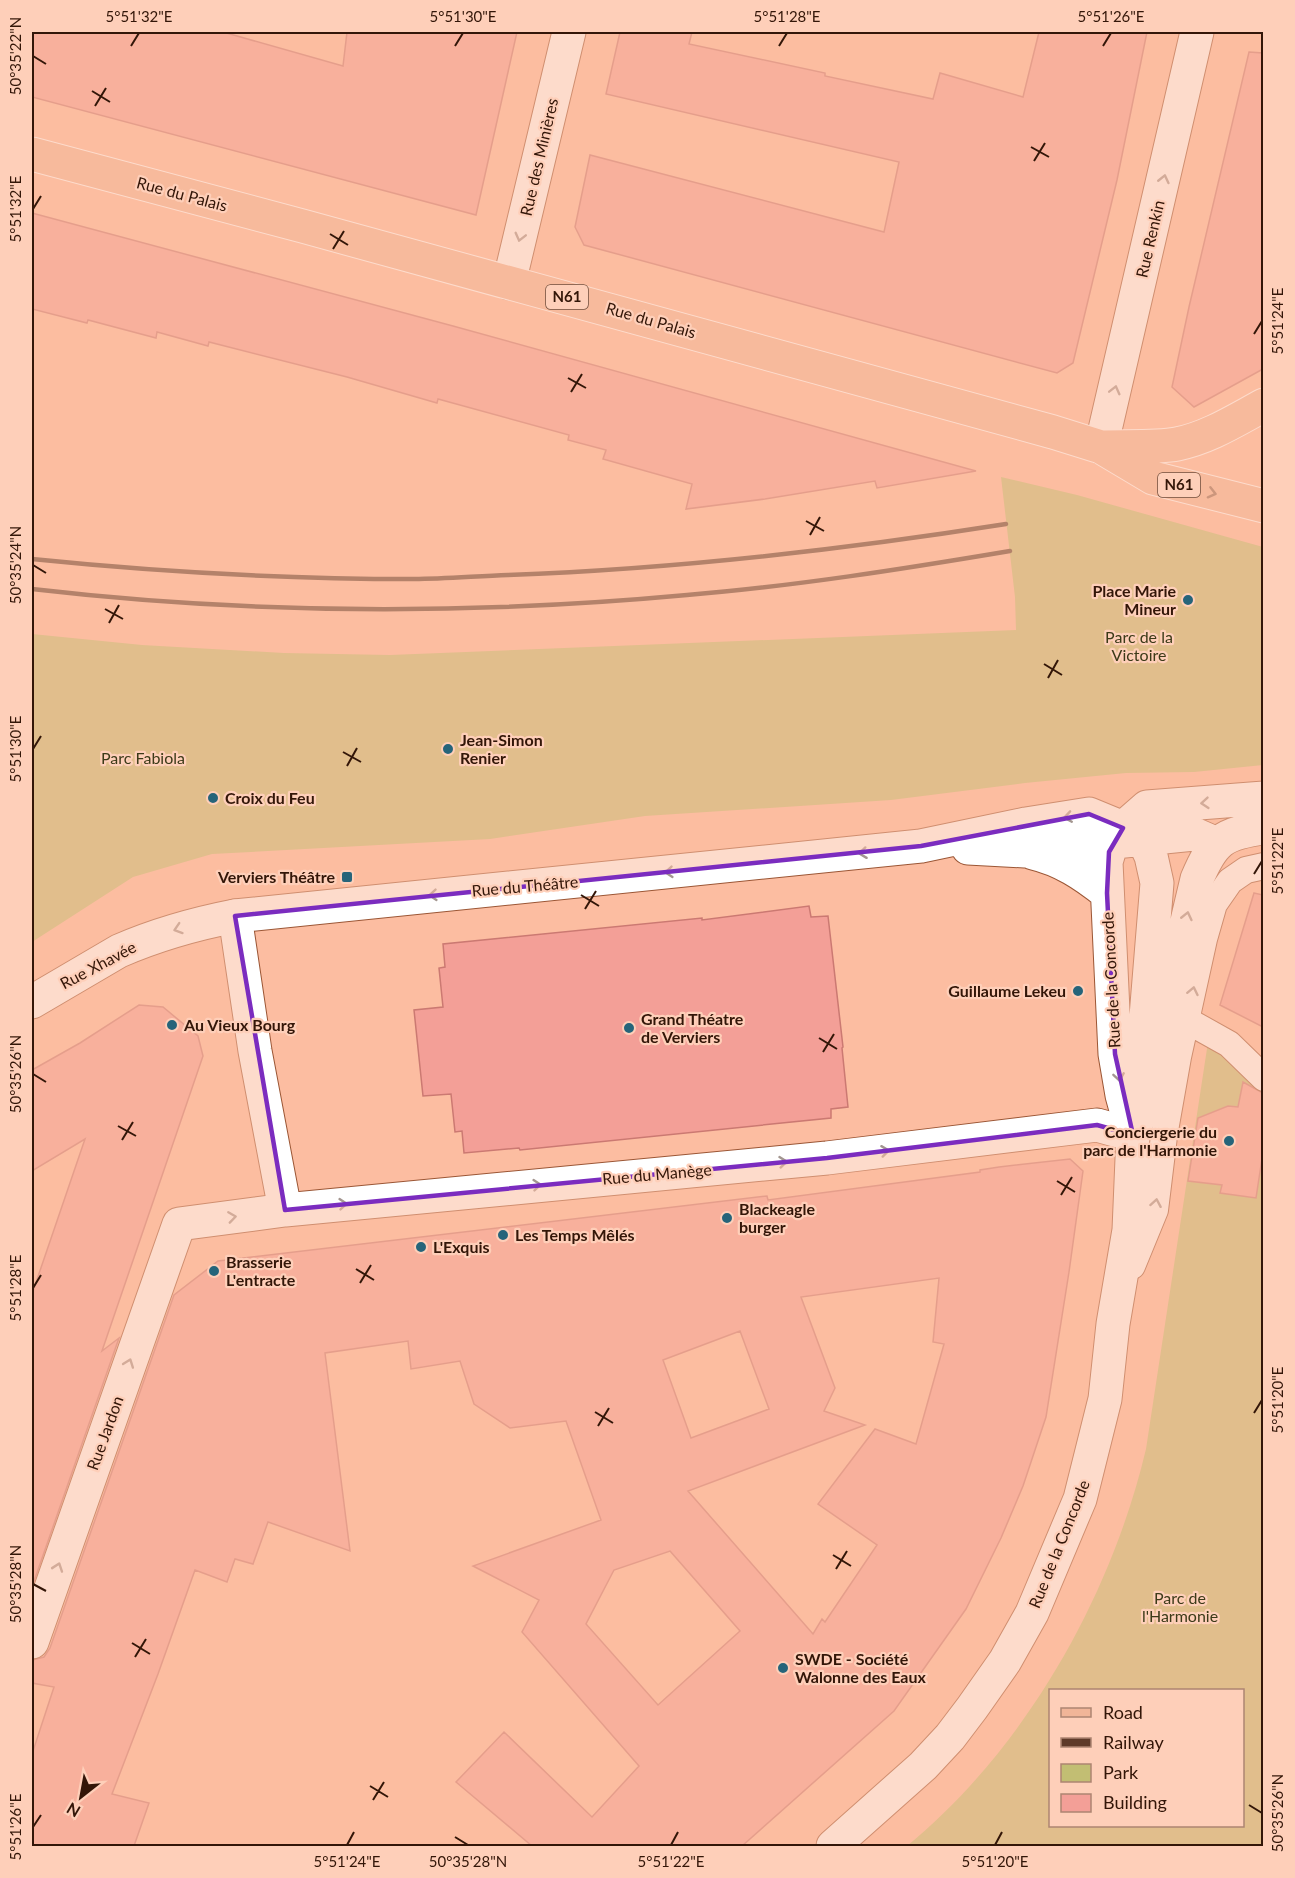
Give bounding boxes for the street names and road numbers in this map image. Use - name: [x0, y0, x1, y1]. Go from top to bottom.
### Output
- street label: Rue des Minières: [516, 96, 561, 218]
- street label: Rue du Palais: [135, 172, 230, 215]
- street label: Rue Renkin: [1131, 198, 1168, 279]
- road number: N61: [546, 285, 588, 309]
- street label: Rue du Palais: [604, 298, 698, 341]
- road number: N61: [1158, 473, 1200, 497]
- street label: Rue du Théâtre: [471, 871, 579, 900]
- street label: Rue de la Concorde: [1097, 911, 1124, 1049]
- street label: Rue Xhavée: [57, 937, 139, 992]
- street label: Rue du Manège: [601, 1159, 712, 1188]
- street label: Rue Jardon: [82, 1393, 127, 1473]
- street label: Rue de la Concorde: [1024, 1477, 1093, 1611]

